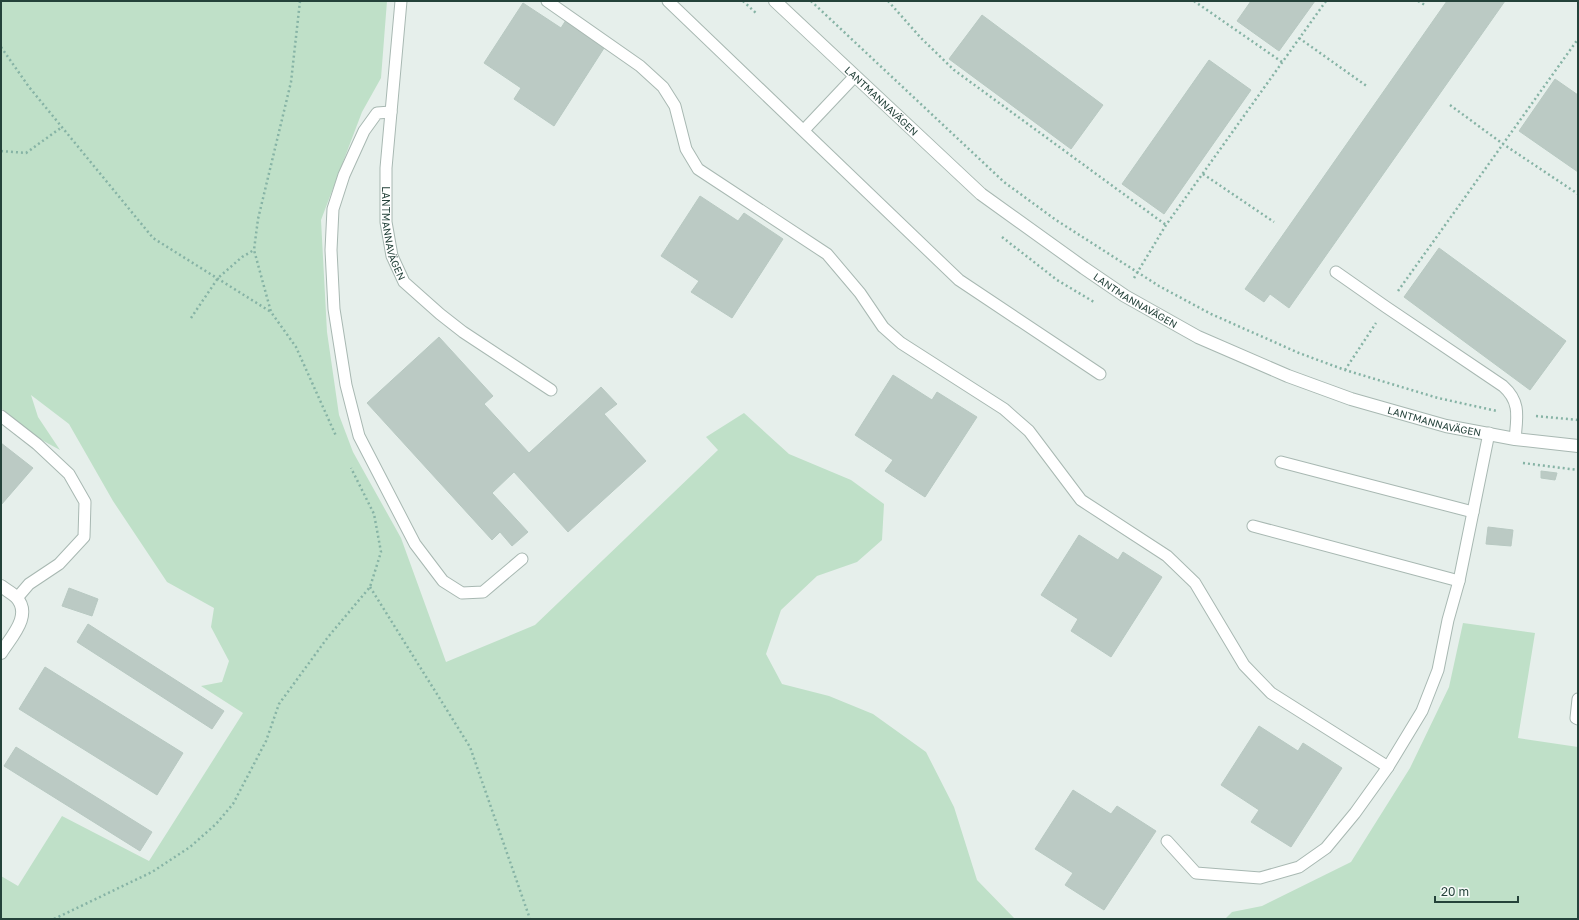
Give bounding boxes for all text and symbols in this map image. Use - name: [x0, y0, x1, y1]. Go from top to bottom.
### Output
- street label: LANTMANNAVÄGEN: [842, 64, 921, 138]
- street label: LANTMANNAVÄGEN: [380, 186, 408, 282]
- street label: LANTMANNAVÄGEN: [1091, 270, 1180, 330]
- street label: LANTMANNAVÄGEN: [1386, 404, 1482, 438]
- scale bar: [1435, 878, 1518, 904]
- text: 20 m: [1441, 884, 1469, 899]

